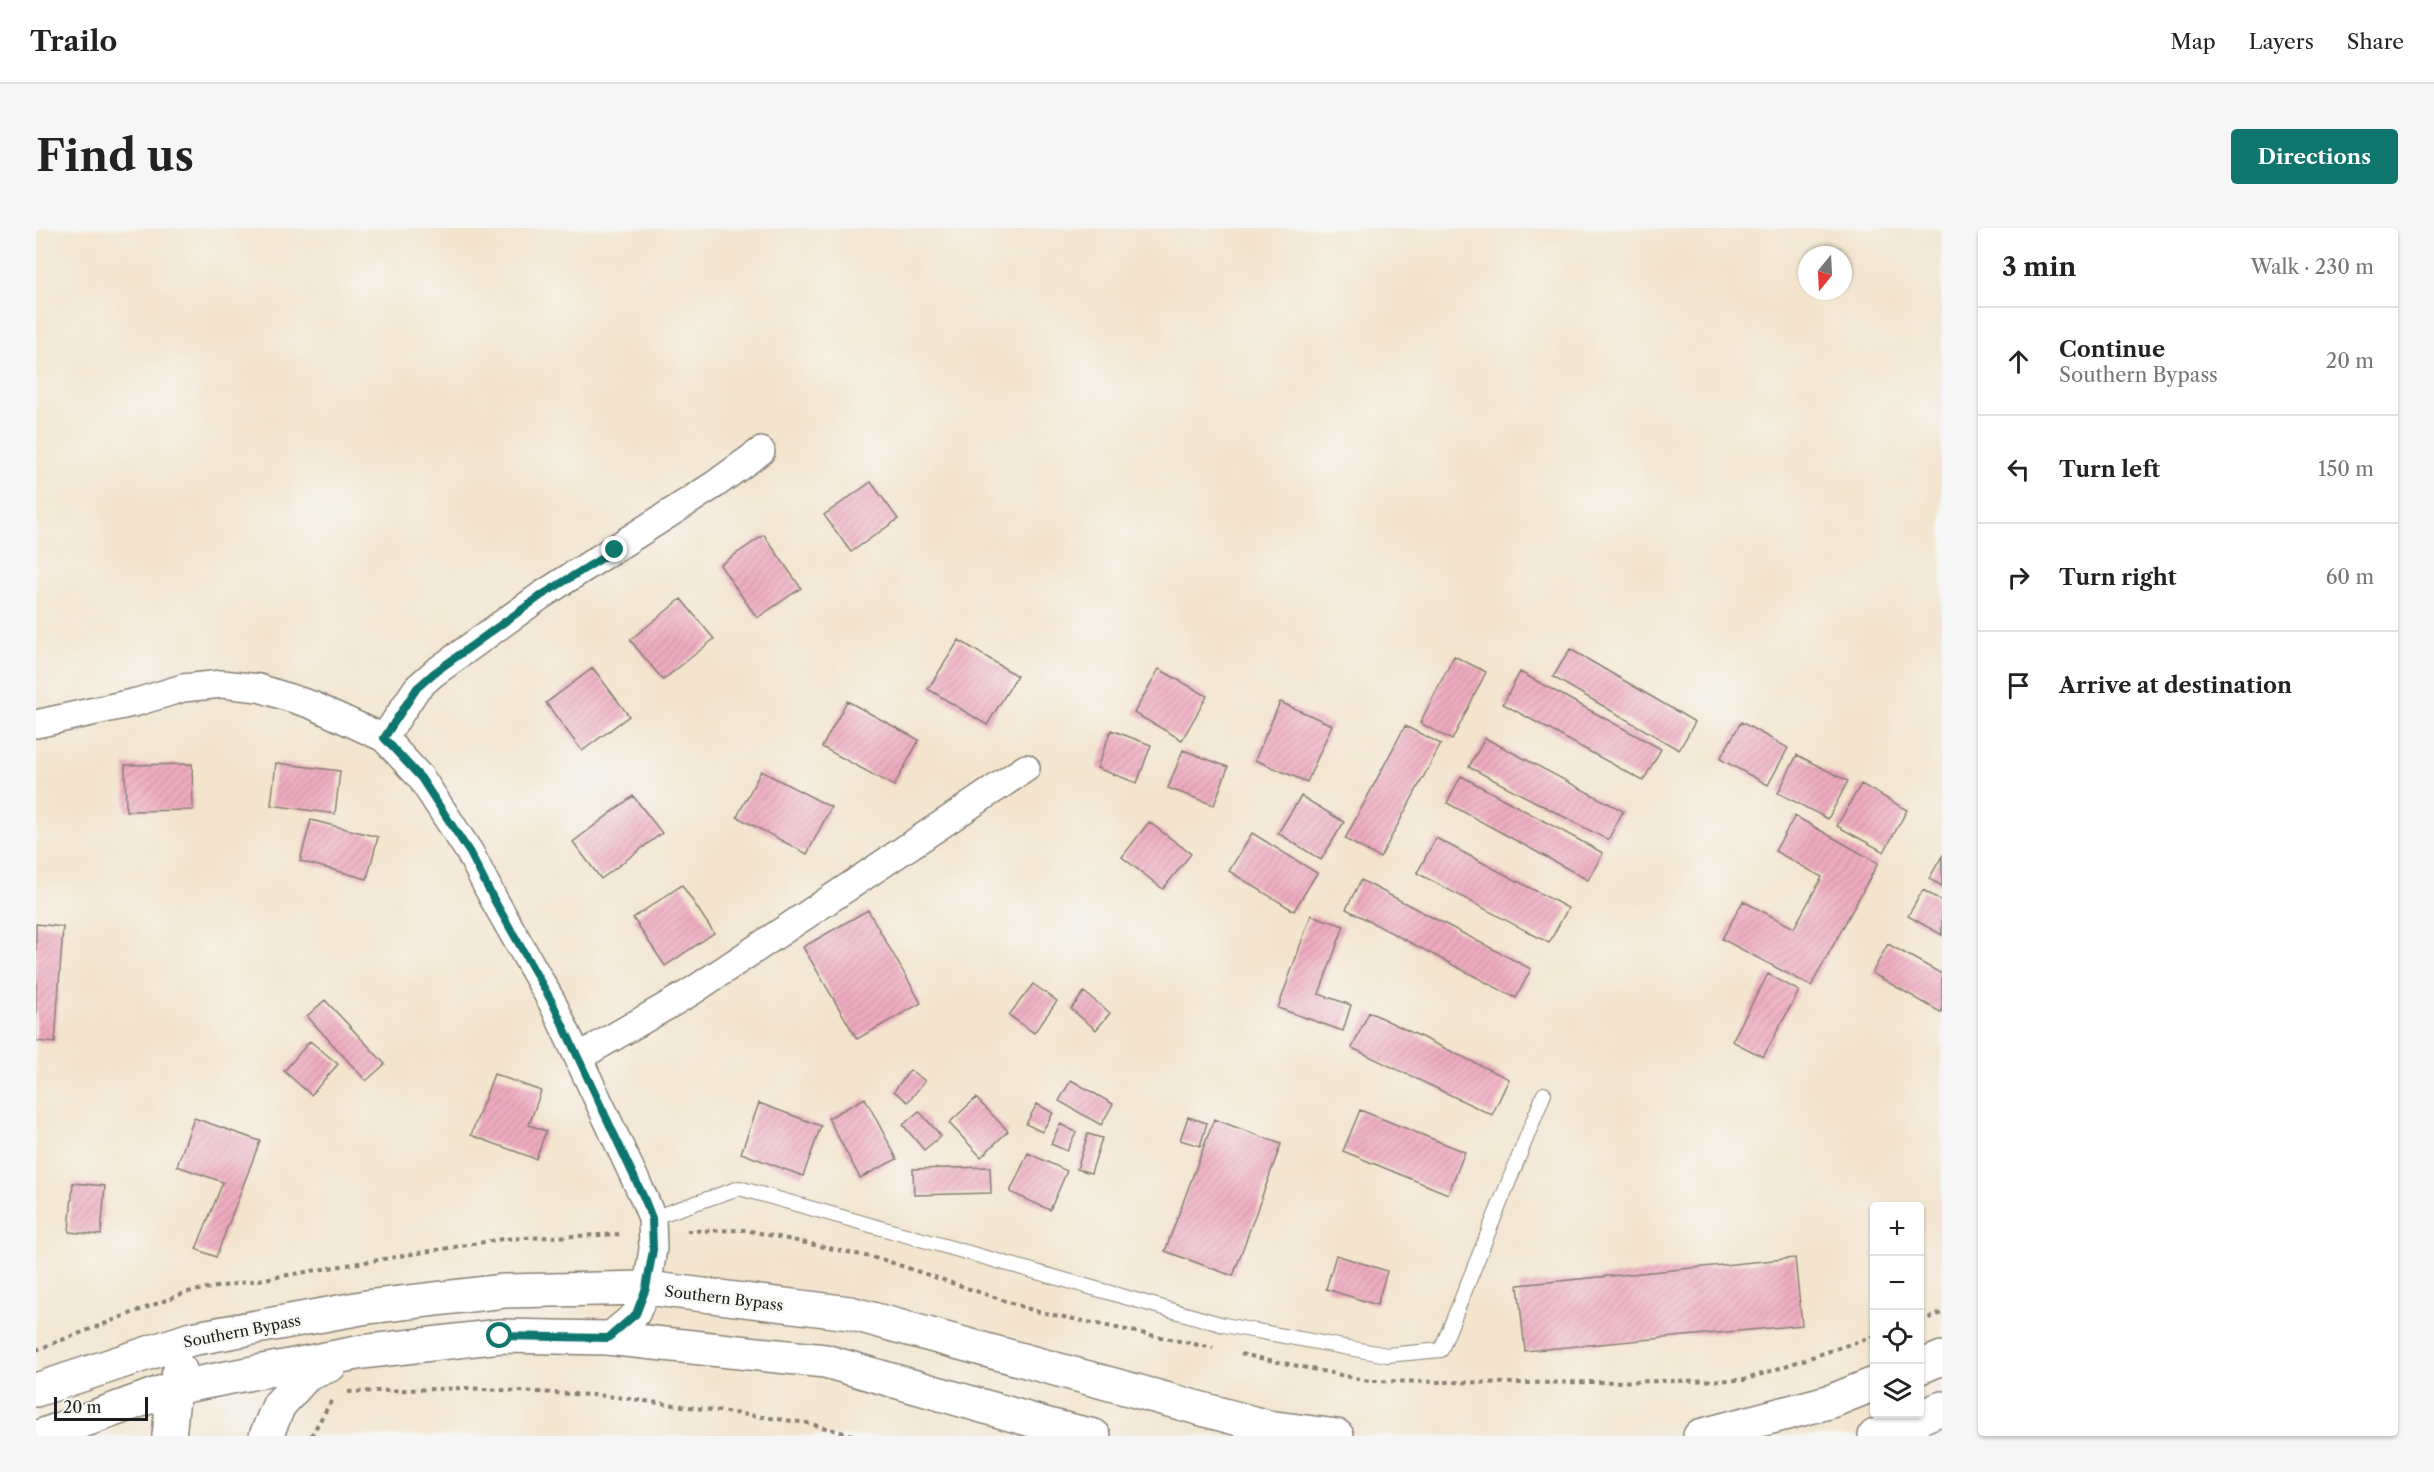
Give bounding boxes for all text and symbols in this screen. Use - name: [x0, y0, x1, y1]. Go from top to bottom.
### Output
- text: Trailo: [30, 24, 117, 58]
- text: Map: [2171, 29, 2216, 54]
- text: Layers: [2249, 29, 2314, 54]
- text: Share: [2347, 29, 2404, 54]
- button: Directions: [2231, 129, 2398, 184]
- text: Find us: [36, 130, 194, 182]
- north arrow: [1798, 246, 1852, 300]
- text: 3 min: [2002, 251, 2076, 283]
- text: Walk · 230 m: [2251, 255, 2374, 279]
- text: Continue: [2059, 336, 2165, 363]
- icon: ahead: [2002, 345, 2035, 378]
- text: 20 m: [2326, 349, 2374, 373]
- text: Southern Bypass: [2059, 363, 2218, 387]
- icon: left: [2002, 453, 2035, 486]
- text: Turn left: [2059, 456, 2160, 483]
- text: 150 m: [2318, 457, 2374, 481]
- route end: [601, 536, 627, 562]
- icon: right: [2002, 561, 2035, 594]
- text: Turn right: [2059, 564, 2177, 591]
- text: 60 m: [2326, 565, 2374, 589]
- icon: arrive: [2002, 669, 2035, 702]
- text: Arrive at destination: [2059, 672, 2292, 699]
- map controls: [1870, 1202, 1924, 1418]
- button: +: [1870, 1202, 1924, 1256]
- button: −: [1870, 1256, 1924, 1310]
- street label: Southern Bypass: [664, 1281, 784, 1315]
- street label: Southern Bypass: [182, 1310, 302, 1352]
- button: locate: [1870, 1310, 1924, 1364]
- route start: [486, 1322, 512, 1348]
- button: layers: [1870, 1364, 1924, 1418]
- scale bar: [54, 1394, 148, 1422]
- text: 20 m: [63, 1397, 102, 1417]

